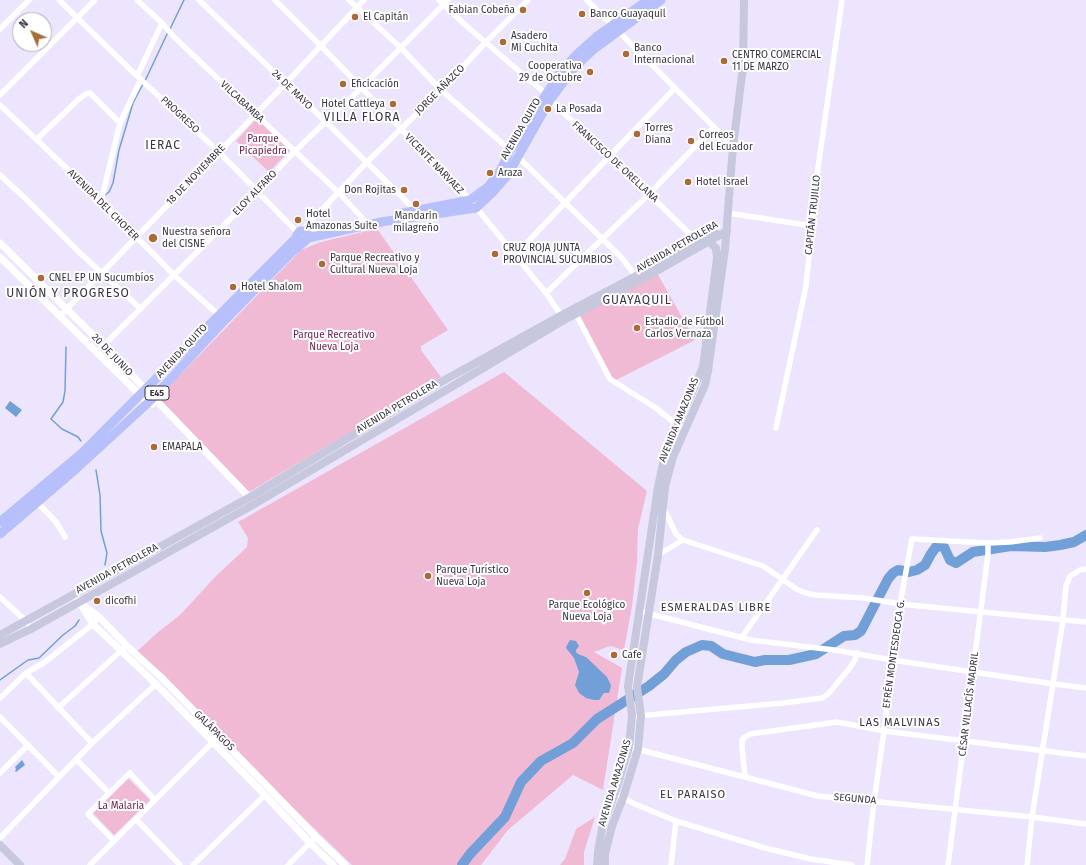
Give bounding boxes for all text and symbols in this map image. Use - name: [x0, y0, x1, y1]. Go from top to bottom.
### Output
- place label: Fabian Cobeña: [449, 4, 515, 16]
- marker: Fabian Cobeña: [518, 5, 528, 15]
- place label: Banco Guayaquil: [590, 8, 666, 20]
- marker: Banco Guayaquil: [577, 9, 587, 19]
- place label: El Capitán: [363, 11, 408, 23]
- north arrow: [12, 12, 52, 52]
- marker: El Capitán: [350, 12, 360, 22]
- text: N: [17, 17, 31, 31]
- place label: Asadero Mi Cuchita: [511, 30, 558, 54]
- marker: Asadero Mi Cuchita: [498, 37, 508, 47]
- place label: Banco Internacional: [634, 42, 694, 66]
- marker: Banco Internacional: [621, 49, 631, 59]
- place label: CENTRO COMERCIAL 11 DE MARZO: [732, 49, 821, 72]
- marker: CENTRO COMERCIAL 11 DE MARZO: [719, 56, 729, 66]
- place label: Cooperativa 29 de Octubre: [519, 60, 582, 84]
- street label: JORGE AÑAZCO: [412, 62, 468, 118]
- marker: Cooperativa 29 de Octubre: [585, 67, 595, 77]
- street label: 24 DE MAYO: [269, 68, 315, 112]
- place label: Eficicación: [351, 78, 399, 90]
- street label: VILCABAMBA: [218, 79, 266, 125]
- marker: Eficicación: [338, 79, 348, 89]
- street label: PROGRESO: [158, 94, 202, 136]
- street label: AVENIDA QUITO: [498, 96, 544, 162]
- place label: Hotel Cattleya: [321, 98, 385, 110]
- marker: Hotel Cattleya: [388, 99, 398, 109]
- place label: La Posada: [556, 103, 602, 115]
- marker: La Posada: [543, 104, 553, 114]
- district label: VILLA FLORA: [324, 111, 400, 125]
- street label: FRANCISCO DE ORELLANA: [569, 119, 661, 205]
- place label: Torres Diana: [645, 122, 673, 146]
- marker: Torres Diana: [632, 129, 642, 139]
- place label: Correos del Ecuador: [699, 129, 753, 152]
- street label: VICENTE NARVAEZ: [402, 131, 466, 197]
- park label: Parque Picapiedra: [239, 133, 287, 156]
- marker: Correos del Ecuador: [686, 136, 696, 146]
- district label: IERAC: [145, 139, 181, 153]
- street label: 18 DE NOVIEMBRE: [164, 142, 228, 208]
- street label: AVENIDA DEL CHOFER: [65, 167, 141, 243]
- place label: Araza: [498, 167, 522, 179]
- street label: ELOY ALFARO: [230, 168, 280, 218]
- marker: Araza: [485, 168, 495, 178]
- street label: CAPITÁN TRUJILLO: [803, 175, 823, 255]
- place label: Hotel Israel: [696, 176, 748, 188]
- marker: Hotel Israel: [683, 177, 693, 187]
- place label: Don Rojitas: [344, 184, 396, 196]
- marker: Don Rojitas: [399, 185, 409, 195]
- marker: Mandarin milagreño: [411, 199, 421, 209]
- place label: Hotel Amazonas Suite: [306, 208, 377, 232]
- place label: Mandarin milagreño: [393, 210, 439, 234]
- marker: Hotel Amazonas Suite: [293, 215, 303, 225]
- street label: AVENIDA PETROLERA: [634, 219, 720, 275]
- place label: Nuestra señora del CISNE: [162, 226, 231, 250]
- marker: Nuestra señora del CISNE: [147, 232, 159, 244]
- place label: CRUZ ROJA JUNTA PROVINCIAL SUCUMBIOS: [503, 242, 612, 266]
- marker: CRUZ ROJA JUNTA PROVINCIAL SUCUMBIOS: [490, 249, 500, 259]
- place label: Parque Recreativo y Cultural Nueva Loja: [330, 252, 419, 276]
- marker: Parque Recreativo y Cultural Nueva Loja: [317, 259, 327, 269]
- place label: CNEL EP UN Sucumbíos: [49, 272, 154, 284]
- marker: CNEL EP UN Sucumbíos: [36, 273, 46, 283]
- place label: Hotel Shalom: [241, 281, 302, 293]
- marker: Hotel Shalom: [228, 282, 238, 292]
- district label: UNIÓN Y PROGRESO: [6, 287, 130, 301]
- district label: GUAYAQUIL: [602, 294, 672, 308]
- place label: Estadio de Fútbol Carlos Vernaza: [645, 316, 724, 340]
- street label: AVENIDA QUITO: [154, 322, 210, 380]
- marker: Estadio de Fútbol Carlos Vernaza: [632, 323, 642, 333]
- park label: Parque Recreativo Nueva Loja: [293, 329, 375, 352]
- street label: 20 DE JUNIO: [89, 331, 135, 379]
- street label: AVENIDA AMAZONAS: [657, 376, 701, 464]
- street label: AVENIDA PETROLERA: [354, 378, 440, 436]
- road number: E45: [145, 386, 169, 400]
- place label: EMAPALA: [162, 441, 203, 453]
- marker: EMAPALA: [149, 442, 159, 452]
- street label: AVENIDA PETROLERA: [74, 541, 160, 597]
- place label: Parque Turístico Nueva Loja: [436, 564, 509, 588]
- marker: Parque Turístico Nueva Loja: [423, 571, 433, 581]
- marker: Parque Ecológico Nueva Loja: [582, 588, 592, 598]
- place label: dicofhi: [105, 595, 136, 607]
- marker: dicofhi: [92, 596, 102, 606]
- place label: Parque Ecológico Nueva Loja: [549, 599, 625, 622]
- street label: EFRÉN MONTESDEOCA G.: [880, 599, 908, 709]
- district label: ESMERALDAS LIBRE: [661, 601, 771, 615]
- place label: Cafe: [622, 649, 642, 661]
- marker: Cafe: [609, 650, 619, 660]
- street label: CÉSAR VILLACÍS MADRIL: [957, 651, 981, 757]
- street label: GALÁPAGOS: [191, 708, 237, 754]
- district label: LAS MALVINAS: [859, 716, 941, 730]
- street label: AVENIDA AMAZONAS: [596, 738, 634, 828]
- district label: EL PARAISO: [660, 788, 726, 802]
- street label: SEGUNDA: [833, 791, 877, 807]
- park label: La Malaria: [98, 800, 144, 812]

